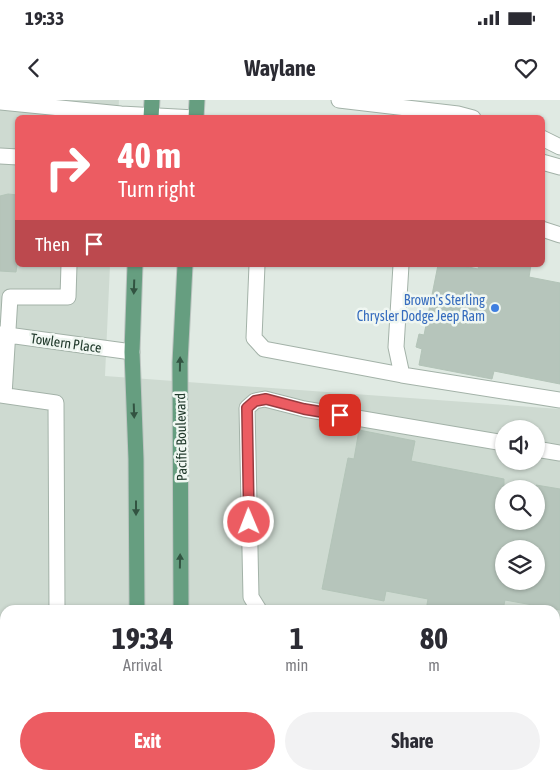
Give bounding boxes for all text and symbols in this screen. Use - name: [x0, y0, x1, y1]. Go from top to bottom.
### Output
- text: 19:33: [25, 7, 64, 29]
- icon: back: [20, 54, 48, 82]
- icon: heart: [512, 54, 540, 82]
- text: Waylane: [244, 55, 316, 81]
- icon: right: [35, 135, 100, 200]
- text: 40 m: [118, 135, 181, 175]
- text: Turn right: [118, 176, 195, 202]
- icon: arrive: [80, 230, 108, 258]
- text: Then: [35, 233, 70, 255]
- one-way arrow: [130, 279, 138, 295]
- place label: Brown's Sterling Chrysler Dodge Jeep Ram: [357, 292, 485, 324]
- marker: Brown's Sterling Chrysler Dodge Jeep Ram: [489, 302, 501, 314]
- street label: Towlern Place: [29, 330, 103, 356]
- one-way arrow: [176, 356, 184, 372]
- street label: Pacific Boulevard: [172, 393, 190, 481]
- pin: [319, 394, 361, 436]
- icon: arrive: [326, 401, 354, 429]
- one-way arrow: [130, 403, 138, 419]
- map controls: [495, 420, 545, 590]
- button: sound: [495, 420, 545, 470]
- button: search: [495, 480, 545, 530]
- position arrow: [222, 495, 274, 547]
- one-way arrow: [132, 500, 140, 516]
- button: layers: [495, 540, 545, 590]
- one-way arrow: [176, 553, 184, 569]
- text: 19:34: [112, 621, 174, 655]
- text: 1: [290, 621, 304, 655]
- text: 80: [420, 621, 448, 655]
- text: Arrival: [123, 656, 162, 674]
- text: min: [285, 656, 308, 674]
- text: m: [428, 656, 440, 674]
- button: Exit: [20, 712, 275, 770]
- button: Share: [285, 712, 540, 770]

